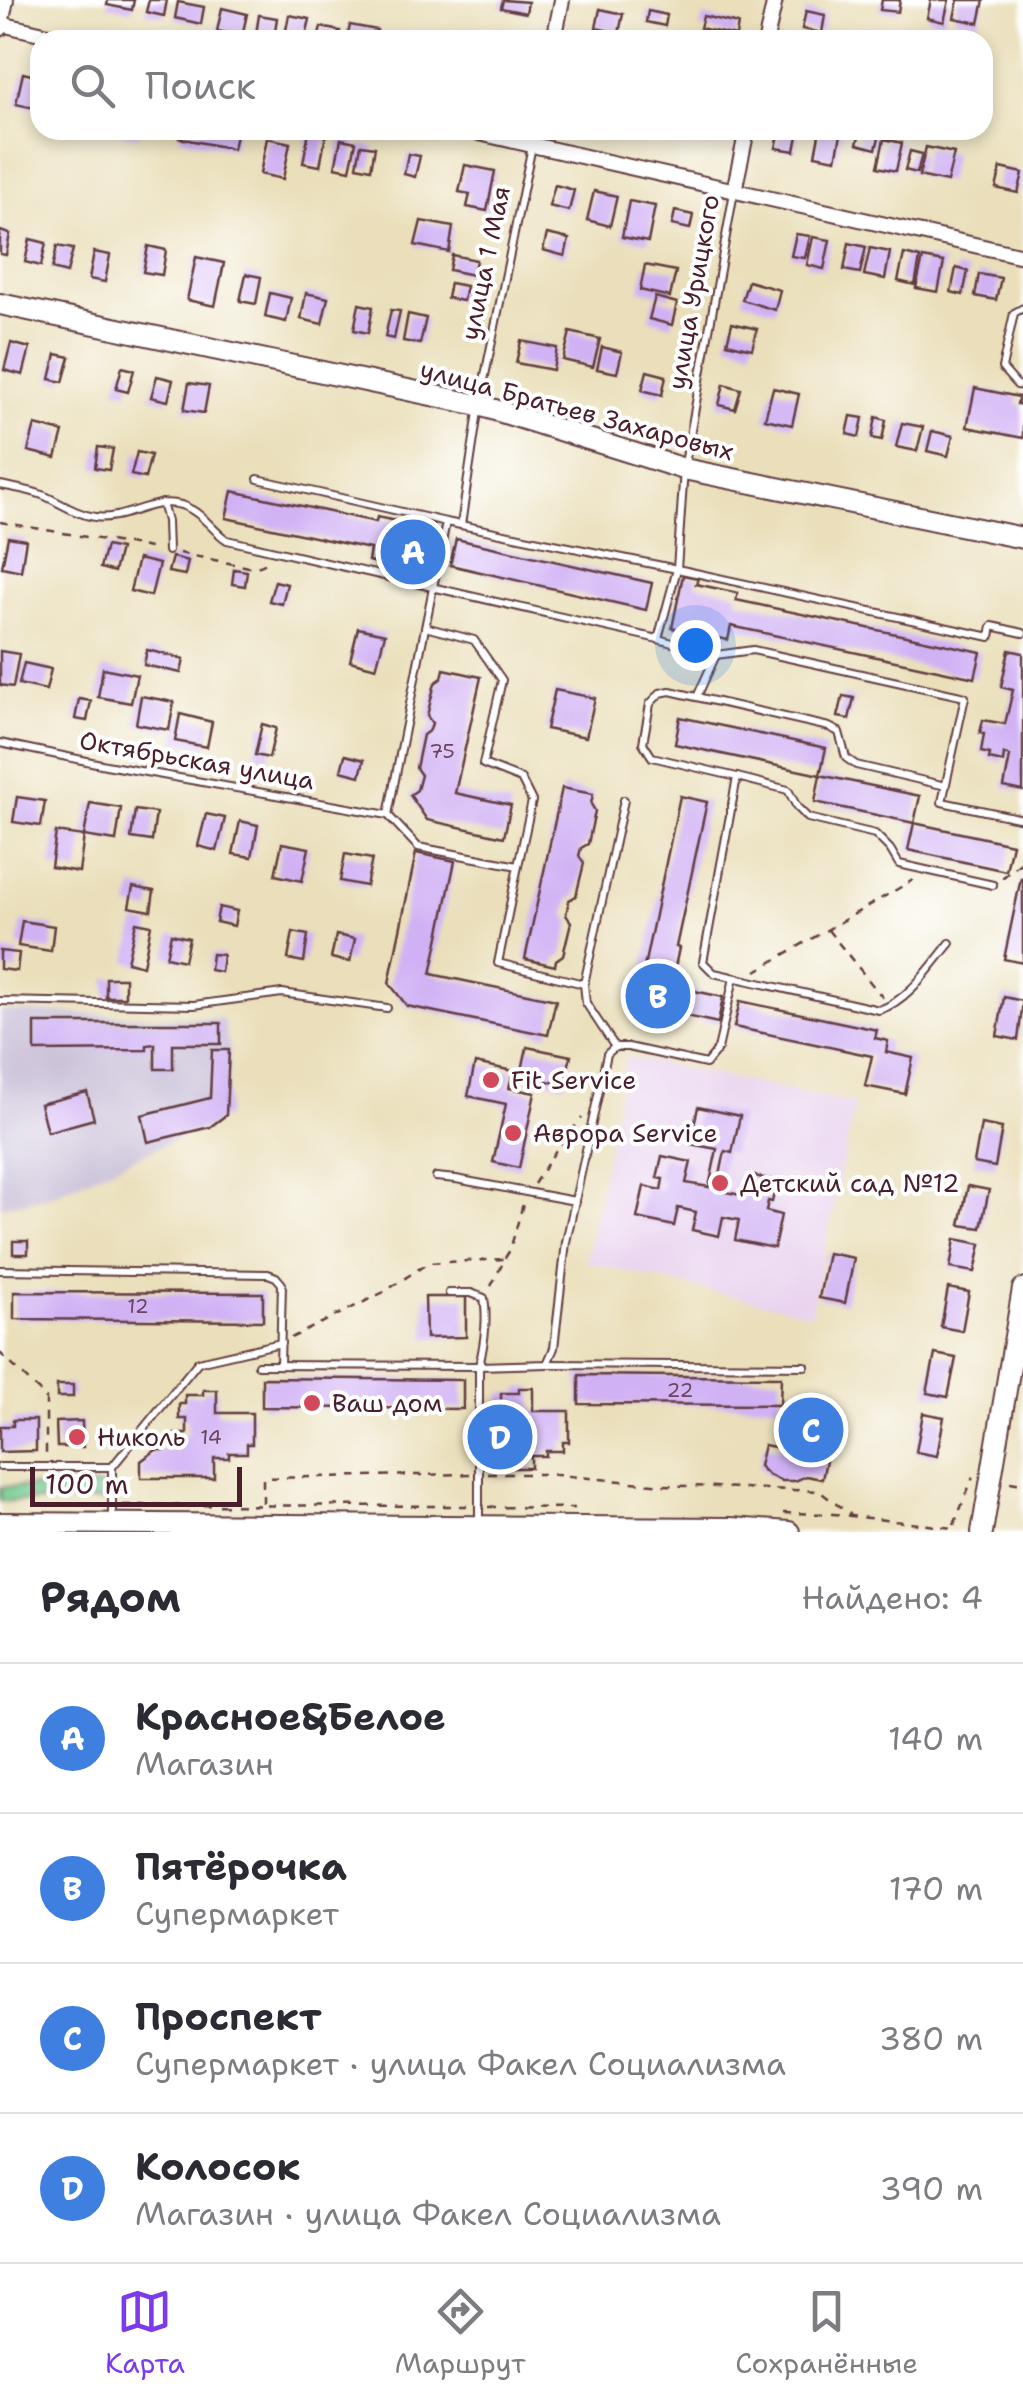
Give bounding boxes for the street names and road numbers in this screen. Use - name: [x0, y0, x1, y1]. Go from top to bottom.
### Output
- street label: улица 1 Мая: [452, 183, 518, 343]
- street label: улица Урицкого: [659, 192, 727, 392]
- street label: улица Братьев Захаровых: [416, 352, 738, 468]
- street label: Октябрьская улица: [77, 723, 318, 797]

